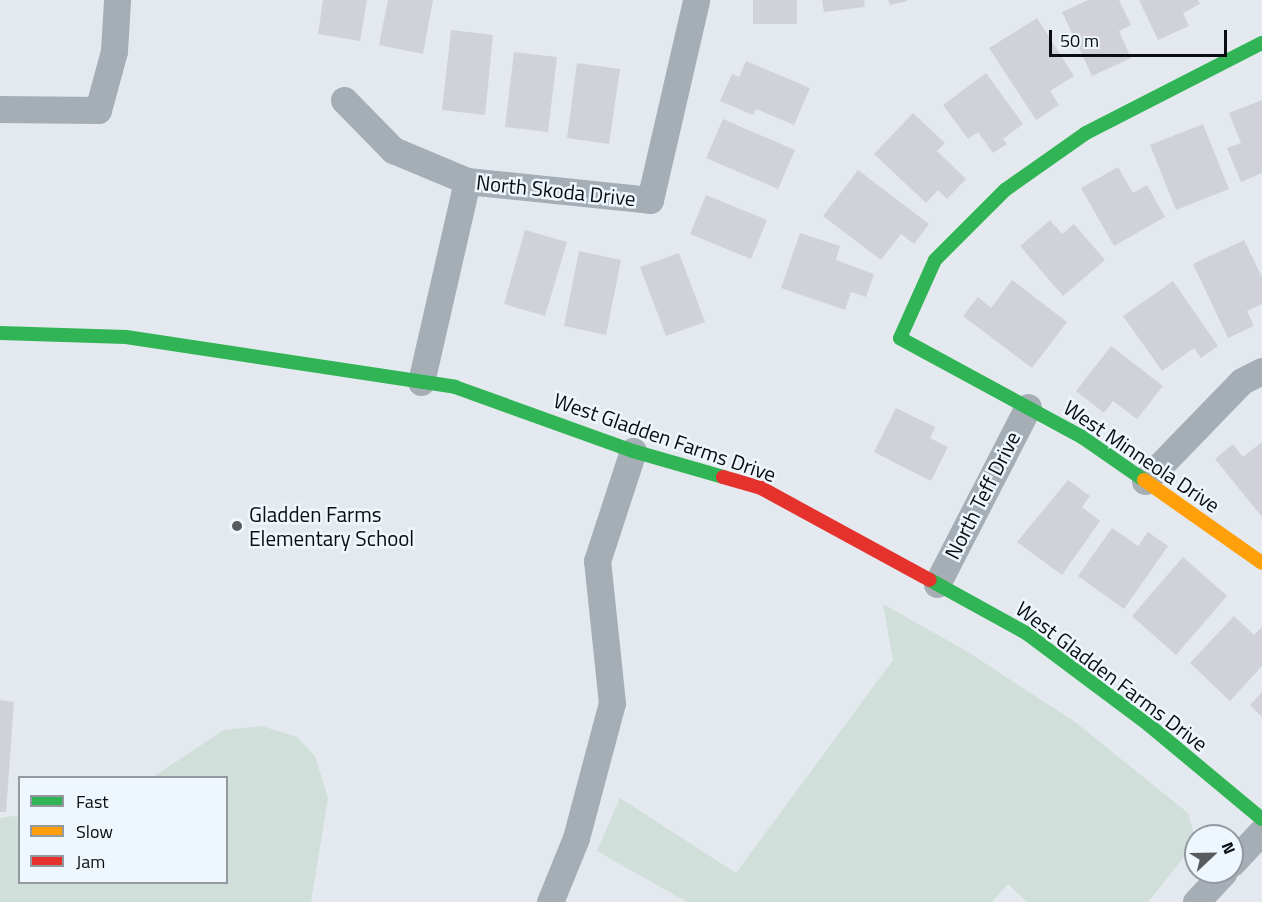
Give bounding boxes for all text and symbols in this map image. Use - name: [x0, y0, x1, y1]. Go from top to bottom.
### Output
- scale bar: [1052, 18, 1230, 56]
- text: 50 m: [1060, 27, 1099, 54]
- street label: North Skoda Drive: [475, 169, 637, 211]
- street label: West Gladden Farms Drive: [550, 387, 780, 487]
- street label: West Minneola Drive: [1059, 394, 1225, 518]
- street label: North Teff Drive: [939, 427, 1025, 563]
- place label: Gladden Farms Elementary School: [249, 501, 414, 551]
- marker: Gladden Farms Elementary School: [230, 519, 244, 533]
- street label: West Gladden Farms Drive: [1011, 596, 1213, 756]
- legend: [18, 776, 228, 884]
- text: Fast: [76, 788, 109, 815]
- text: Slow: [76, 818, 113, 845]
- north arrow: [1184, 824, 1244, 884]
- text: N: [1216, 838, 1242, 858]
- text: Jam: [76, 848, 105, 875]

